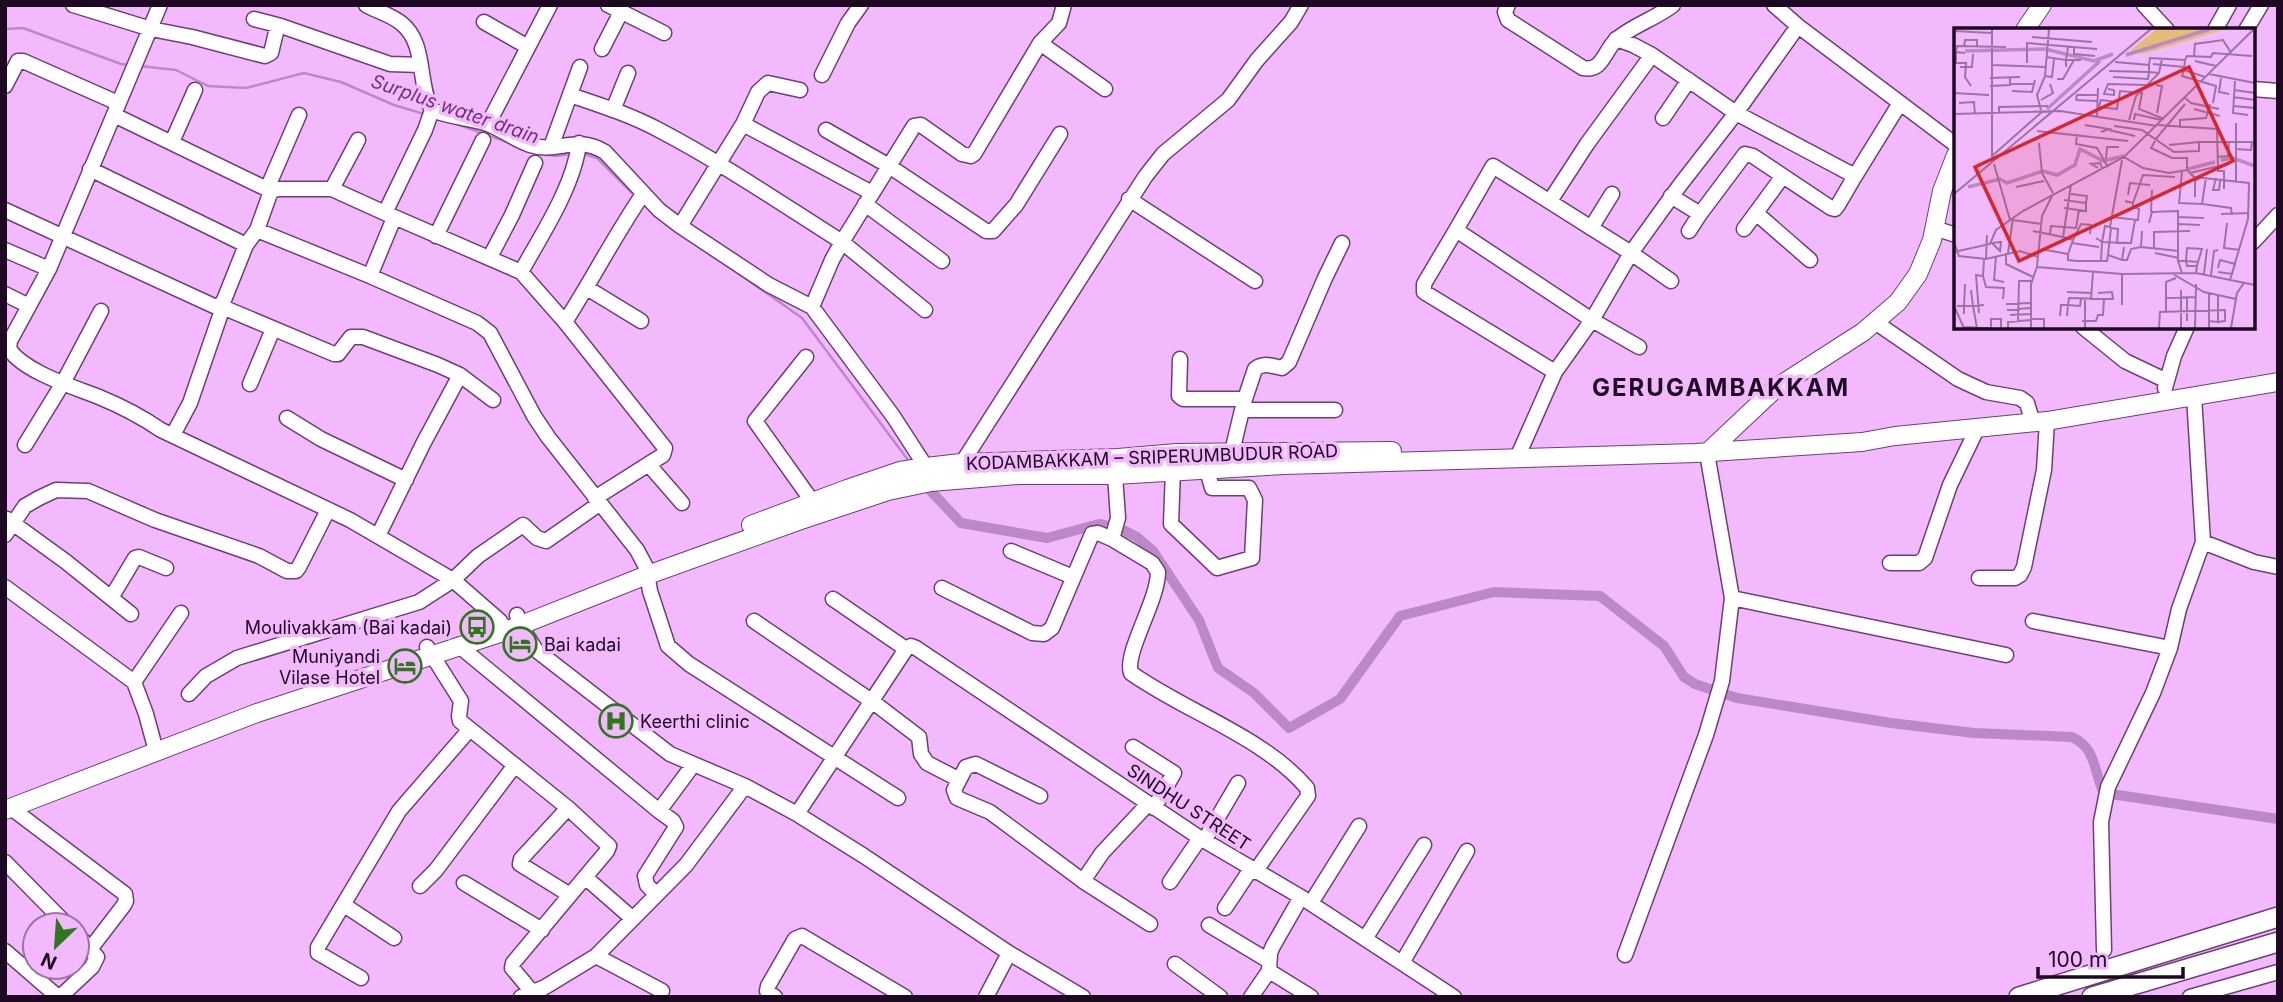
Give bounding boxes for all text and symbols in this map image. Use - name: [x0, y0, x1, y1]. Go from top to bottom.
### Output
- inset map: [1954, 28, 2255, 329]
- water label: Surplus water drain: [368, 69, 542, 149]
- district label: GERUGAMBAKKAM: [1592, 373, 1850, 402]
- street label: KODAMBAKKAM – SRIPERUMBUDUR ROAD: [966, 440, 1338, 474]
- bus stop icon: Moulivakkam (Bai kadai): [458, 608, 496, 646]
- place label: Moulivakkam (Bai kadai): [245, 617, 452, 638]
- hotel icon: Bai kadai: [501, 625, 539, 663]
- place label: Bai kadai: [544, 634, 621, 655]
- place label: Muniyandi Vilase Hotel: [279, 646, 380, 688]
- hotel icon: Muniyandi Vilase Hotel: [386, 647, 424, 685]
- hospital icon: Keerthi clinic: [597, 702, 635, 740]
- place label: Keerthi clinic: [640, 711, 750, 732]
- street label: SINDHU STREET: [1123, 759, 1255, 855]
- north arrow: [21, 911, 91, 981]
- scale bar: [2038, 936, 2183, 980]
- text: N: [38, 947, 60, 974]
- text: 100 m: [2048, 947, 2107, 972]

